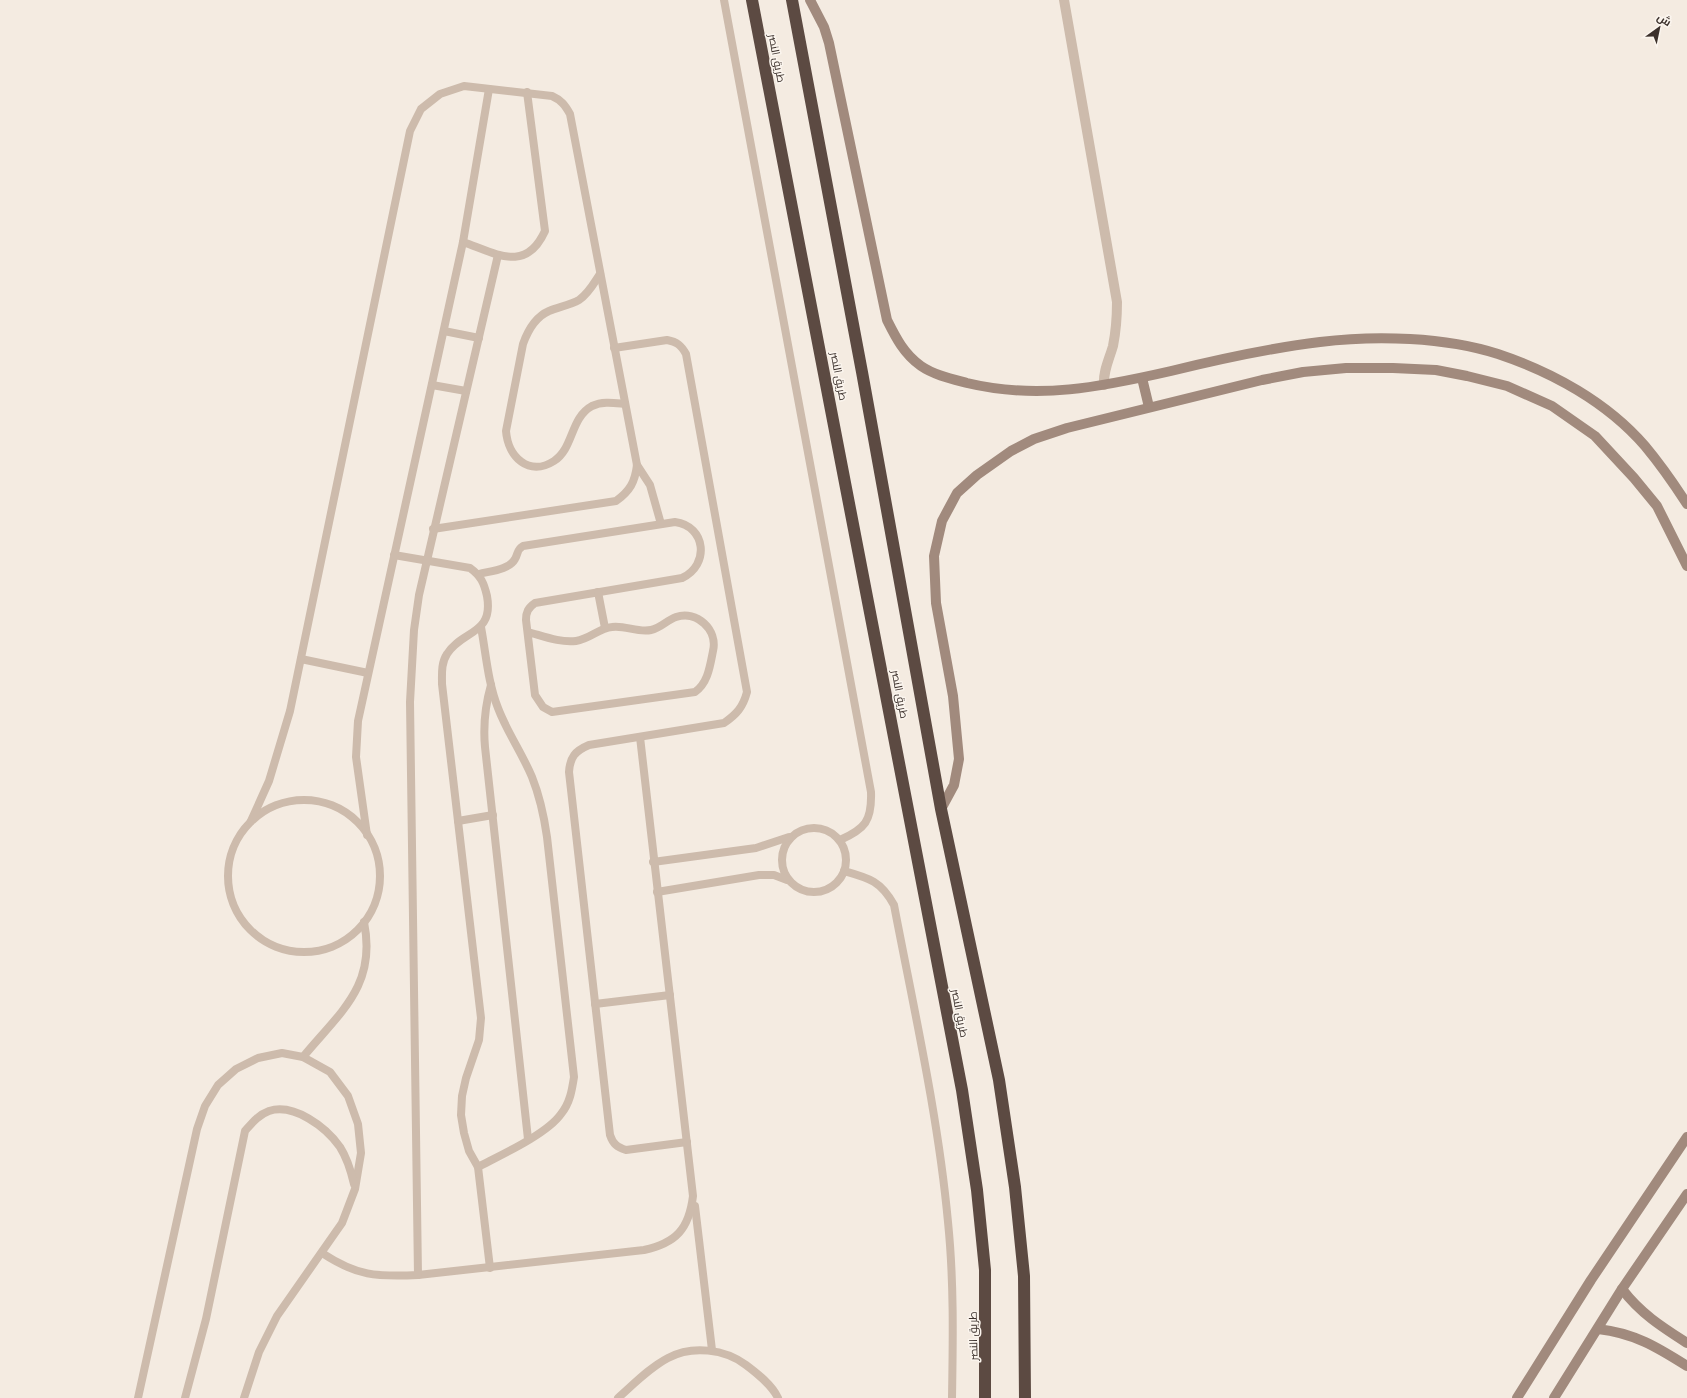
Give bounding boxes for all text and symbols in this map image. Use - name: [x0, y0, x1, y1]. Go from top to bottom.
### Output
- north arrow: [1639, 8, 1679, 48]
- text: ش: [1655, 10, 1674, 29]
- street label: طريق النصر: [765, 32, 789, 83]
- street label: طريق النصر: [827, 350, 851, 401]
- street label: طريق النصر: [888, 668, 912, 719]
- street label: طريق النصر: [948, 987, 972, 1038]
- street label: طريق النصر: [966, 1311, 980, 1362]

